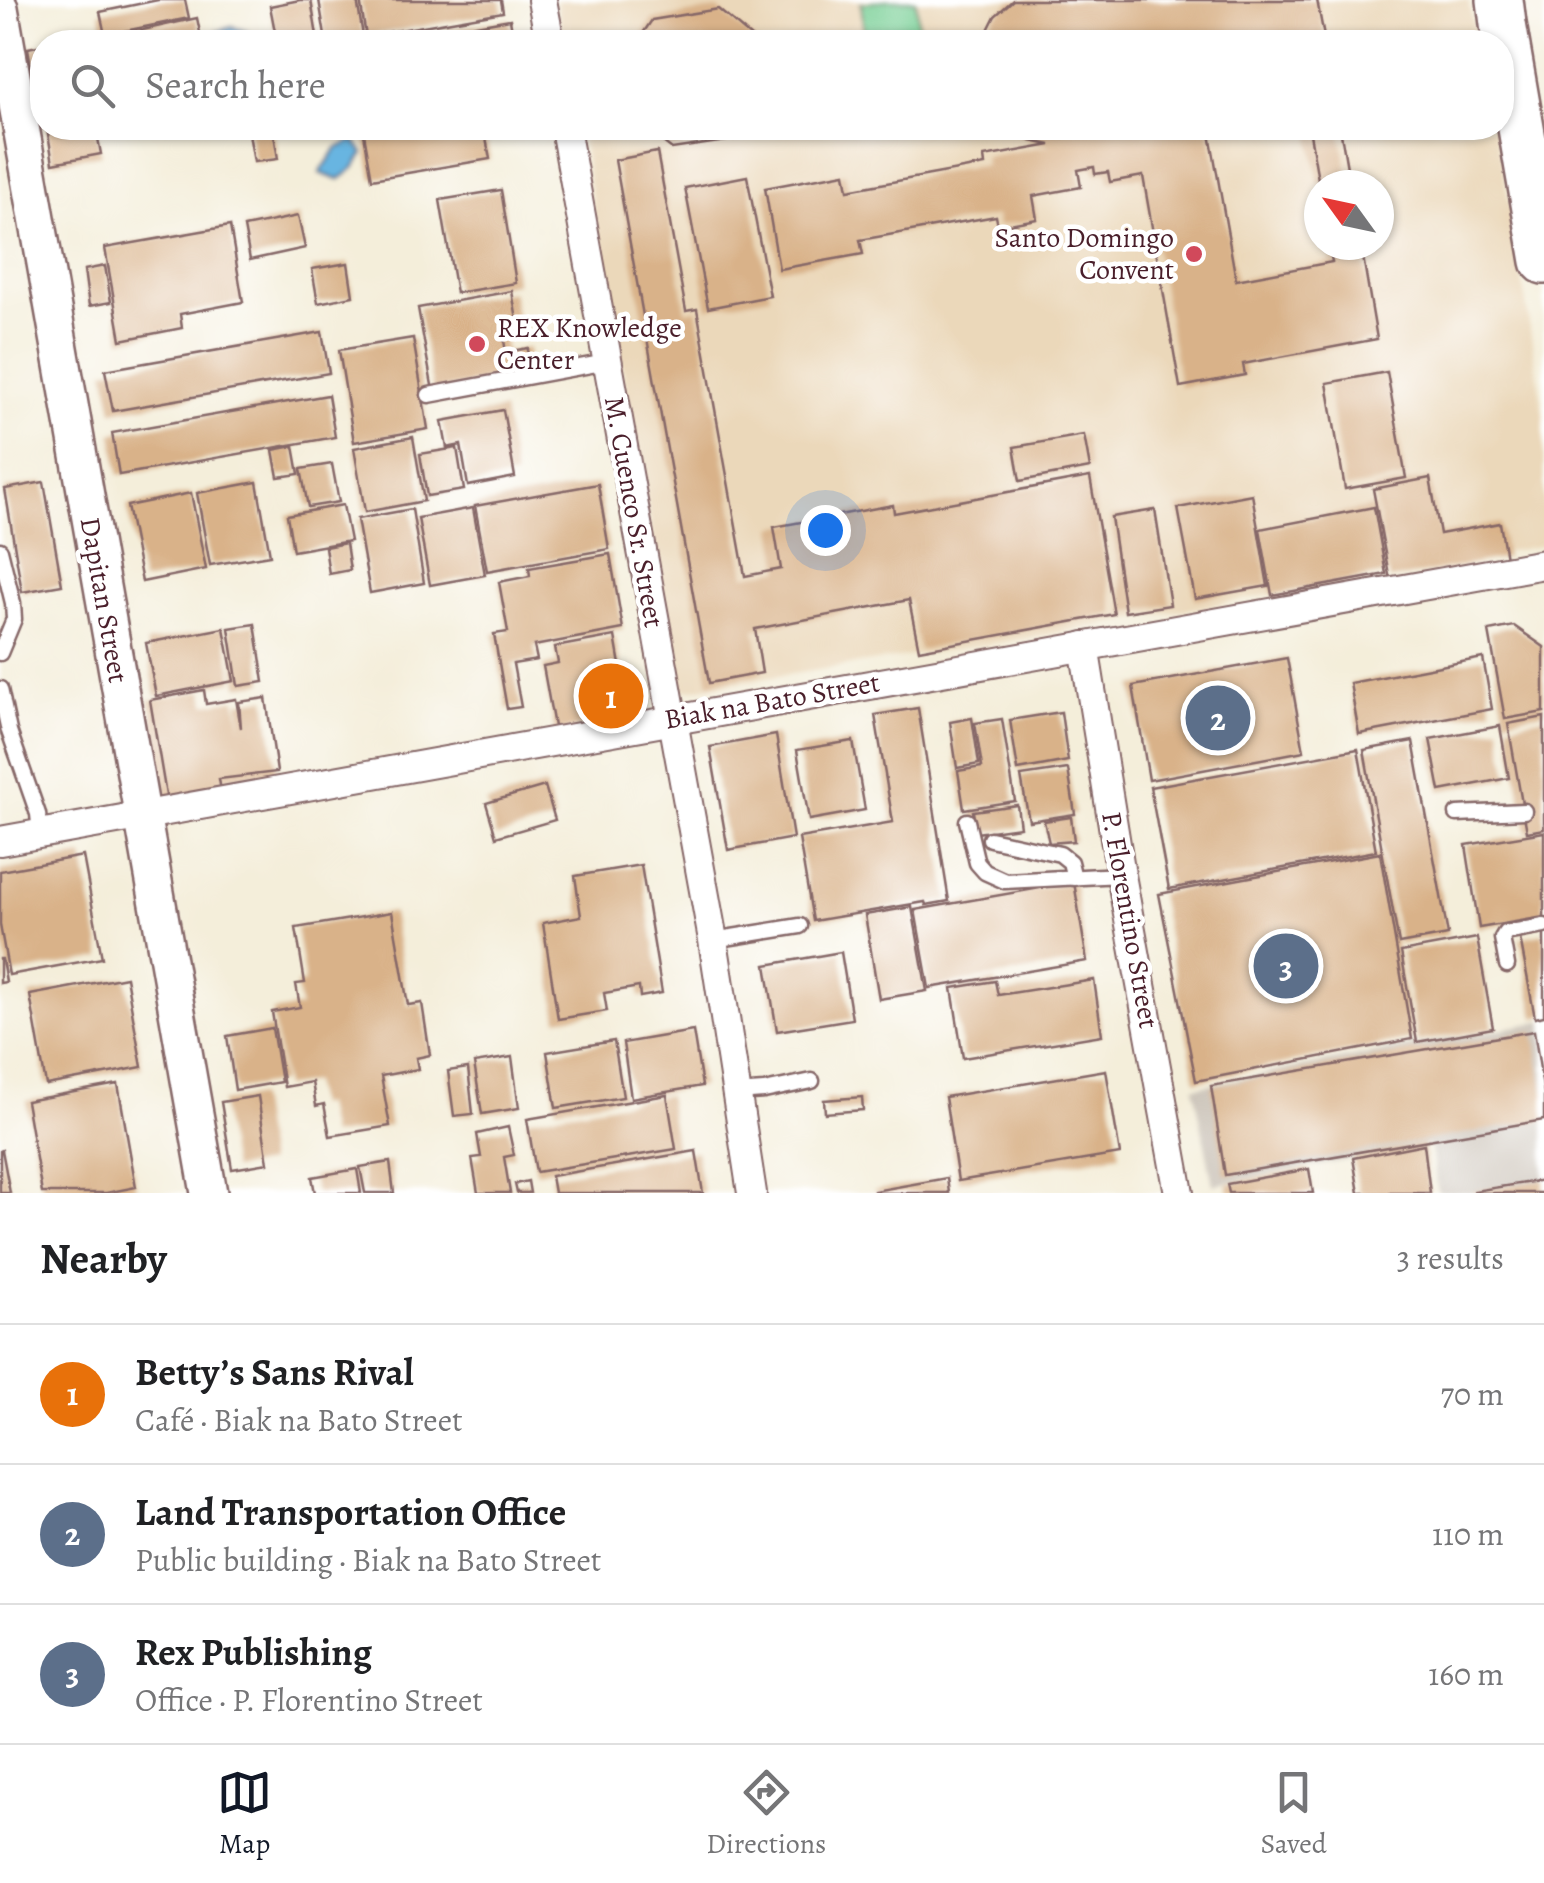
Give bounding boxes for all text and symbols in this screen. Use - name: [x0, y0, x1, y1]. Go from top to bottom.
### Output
- search box: [30, 30, 1514, 140]
- icon: search: [65, 58, 120, 113]
- text: Search here: [145, 59, 326, 111]
- north arrow: [1304, 170, 1394, 260]
- place label: Santo Domingo Convent: [994, 219, 1174, 289]
- marker: Santo Domingo Convent: [1183, 243, 1205, 265]
- place label: REX Knowledge Center: [497, 309, 682, 379]
- marker: REX Knowledge Center: [466, 333, 488, 355]
- street label: M. Cuenco Sr. Street: [595, 393, 673, 631]
- your location: [800, 505, 851, 556]
- street label: Dapitan Street: [71, 514, 137, 686]
- pin: 1: [578, 658, 644, 734]
- street label: Biak na Bato Street: [661, 663, 883, 739]
- pin: 2: [1186, 680, 1250, 756]
- street label: P. Florentino Street: [1092, 809, 1168, 1031]
- pin: 3: [1254, 928, 1318, 1004]
- text: Nearby: [40, 1230, 167, 1287]
- text: 3 results: [1397, 1236, 1504, 1280]
- text: Betty’s Sans Rival: [135, 1346, 414, 1398]
- text: 1: [67, 1372, 78, 1416]
- text: 70 m: [1441, 1372, 1504, 1416]
- text: Café · Biak na Bato Street: [135, 1398, 463, 1442]
- text: Land Transportation Office: [135, 1486, 566, 1538]
- text: 2: [65, 1512, 80, 1556]
- text: 110 m: [1432, 1512, 1504, 1556]
- text: Public building · Biak na Bato Street: [135, 1538, 601, 1582]
- text: Rex Publishing: [135, 1626, 372, 1678]
- text: 3: [66, 1652, 79, 1696]
- text: 160 m: [1428, 1652, 1504, 1696]
- text: Office · P. Florentino Street: [135, 1678, 483, 1722]
- tab: Map: [217, 1765, 272, 1863]
- tab: Directions: [706, 1765, 826, 1863]
- tab: Saved: [1261, 1765, 1327, 1863]

